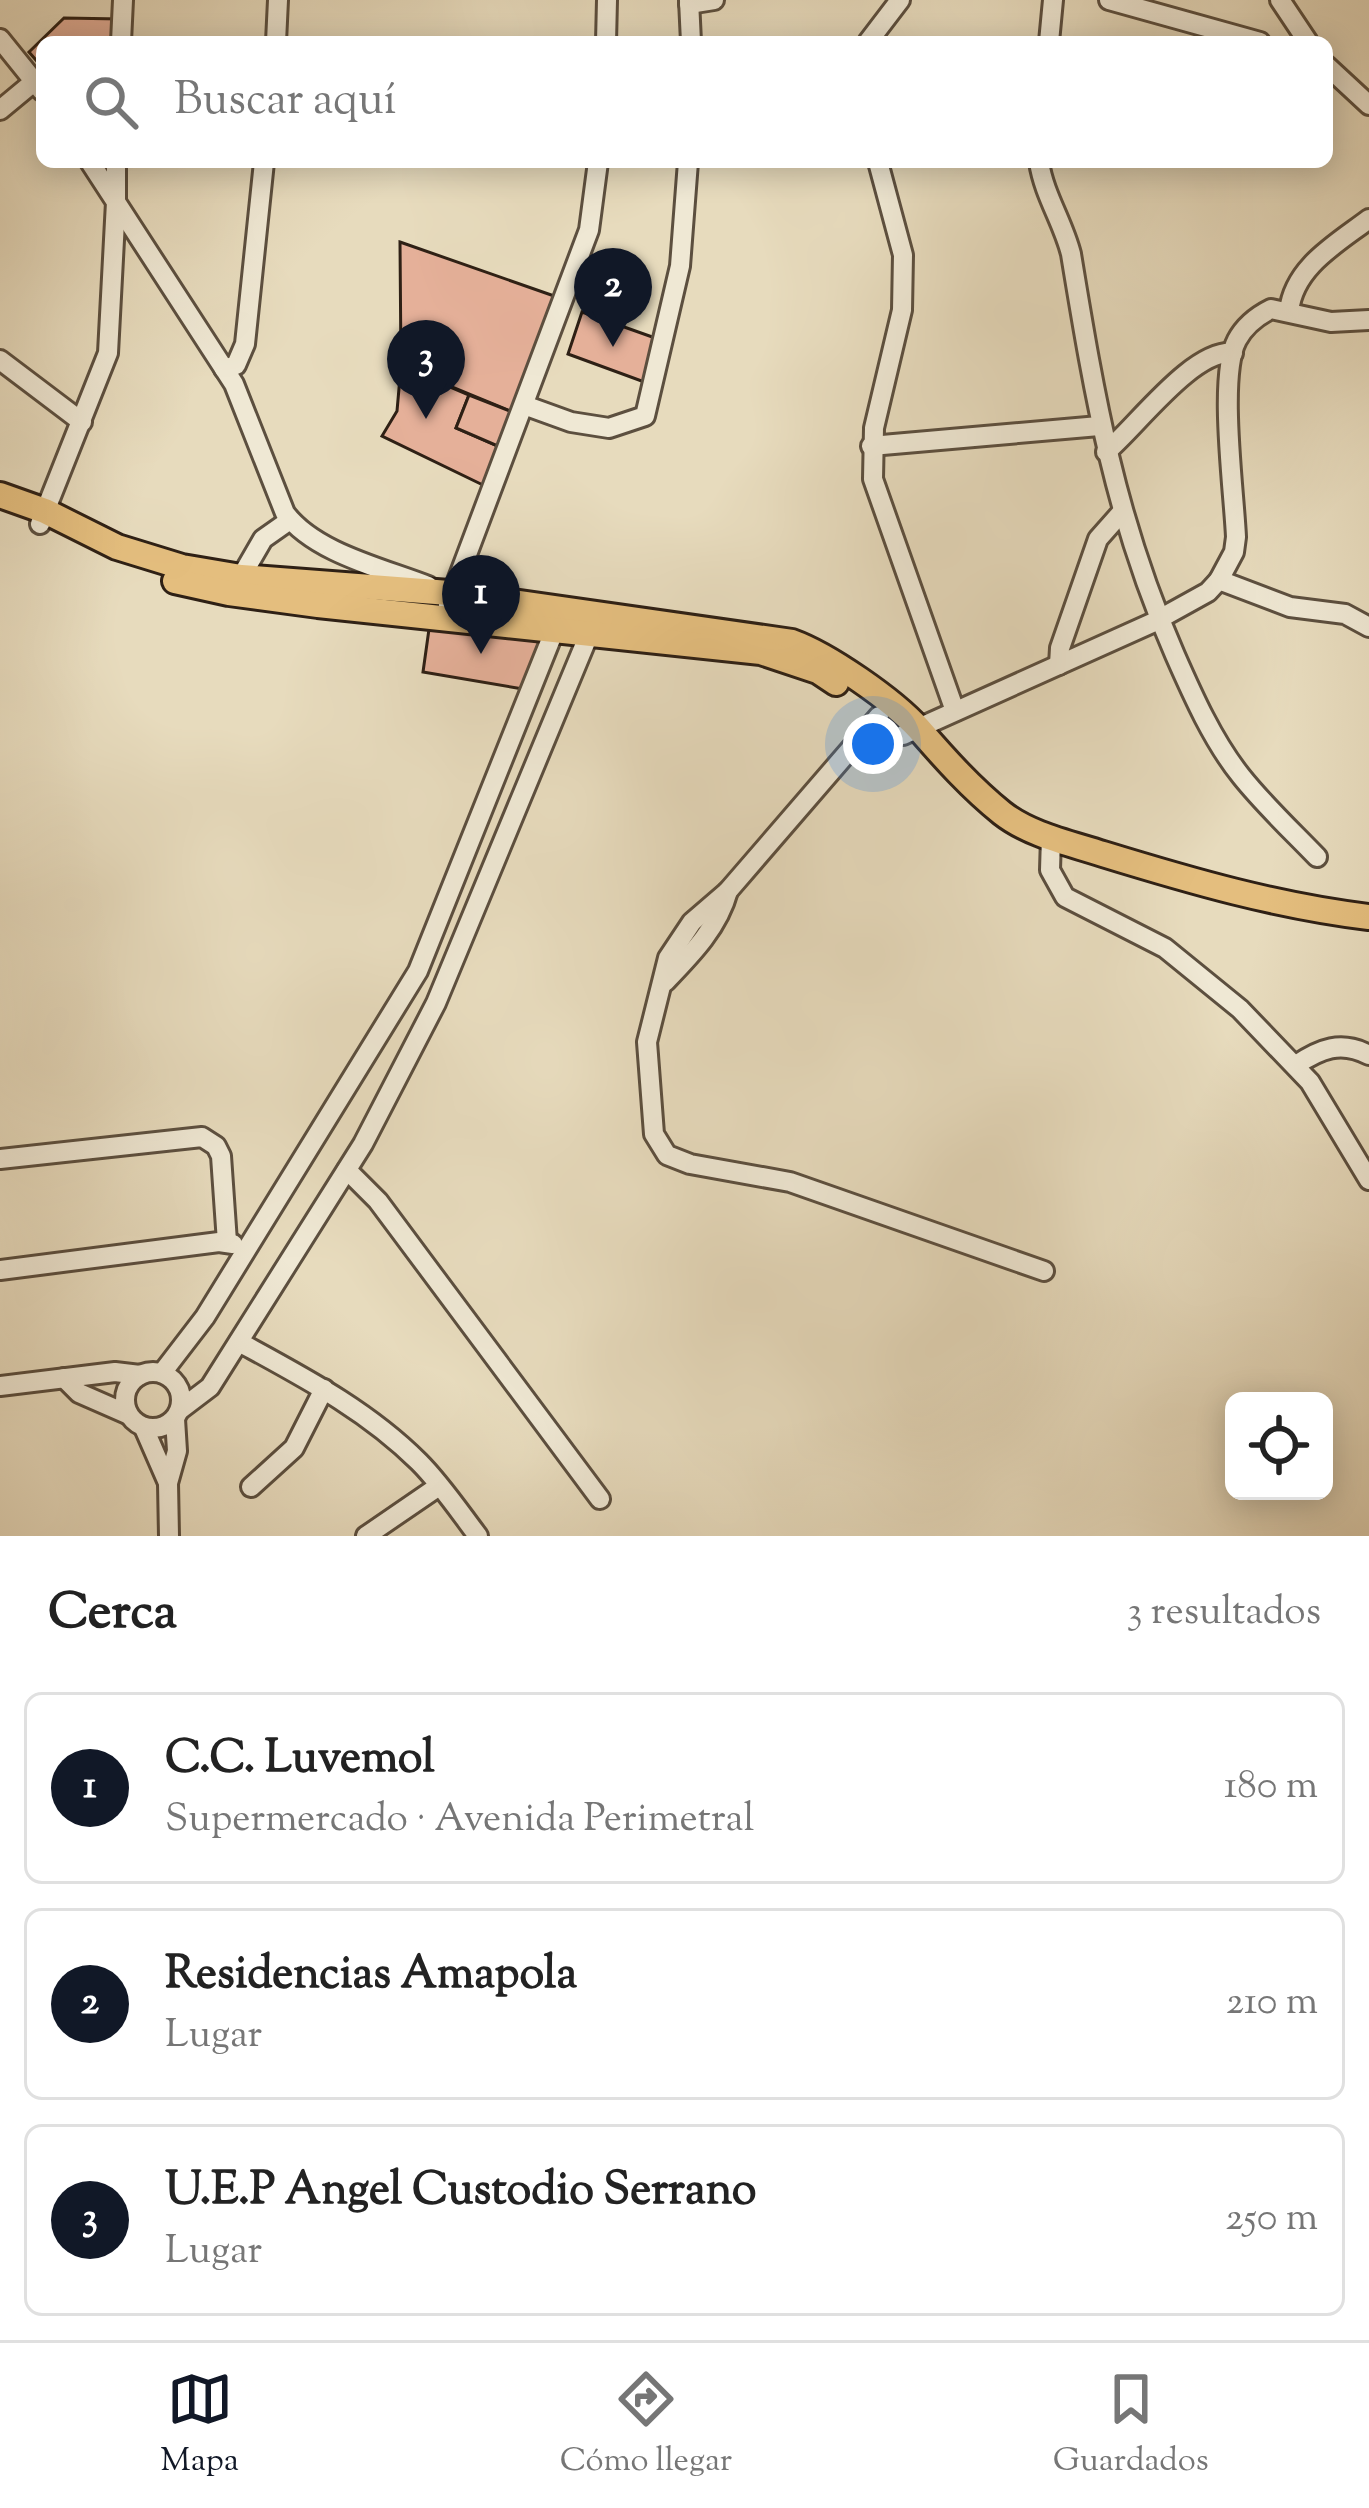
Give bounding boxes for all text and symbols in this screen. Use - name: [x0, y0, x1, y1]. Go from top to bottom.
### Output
- search box: [36, 36, 1333, 168]
- icon: search: [78, 69, 144, 135]
- text: Buscar aquí: [174, 70, 396, 135]
- pin: 2: [574, 248, 652, 347]
- pin: 3: [387, 320, 465, 419]
- pin: 1: [442, 555, 520, 654]
- your location: [843, 714, 903, 774]
- map controls: [1225, 1392, 1333, 1500]
- button: locate: [1225, 1392, 1333, 1500]
- text: Cerca: [48, 1578, 177, 1651]
- text: 3 resultados: [1127, 1586, 1321, 1642]
- text: C.C. Luvemol: [165, 1728, 435, 1793]
- text: 1: [83, 1760, 97, 1816]
- text: 180 m: [1224, 1760, 1318, 1816]
- text: Supermercado · Avenida Perimetral: [165, 1793, 754, 1849]
- text: Residencias Amapola: [165, 1944, 577, 2009]
- text: 2: [81, 1976, 99, 2032]
- text: 210 m: [1226, 1976, 1318, 2032]
- text: Lugar: [165, 2009, 262, 2065]
- text: U.E.P Angel Custodio Serrano: [165, 2160, 756, 2225]
- text: 3: [82, 2192, 98, 2248]
- text: 250 m: [1225, 2192, 1318, 2248]
- text: Lugar: [165, 2225, 262, 2281]
- tab: Mapa: [160, 2366, 239, 2486]
- tab: Cómo llegar: [560, 2366, 732, 2486]
- tab: Guardados: [1053, 2366, 1209, 2486]

